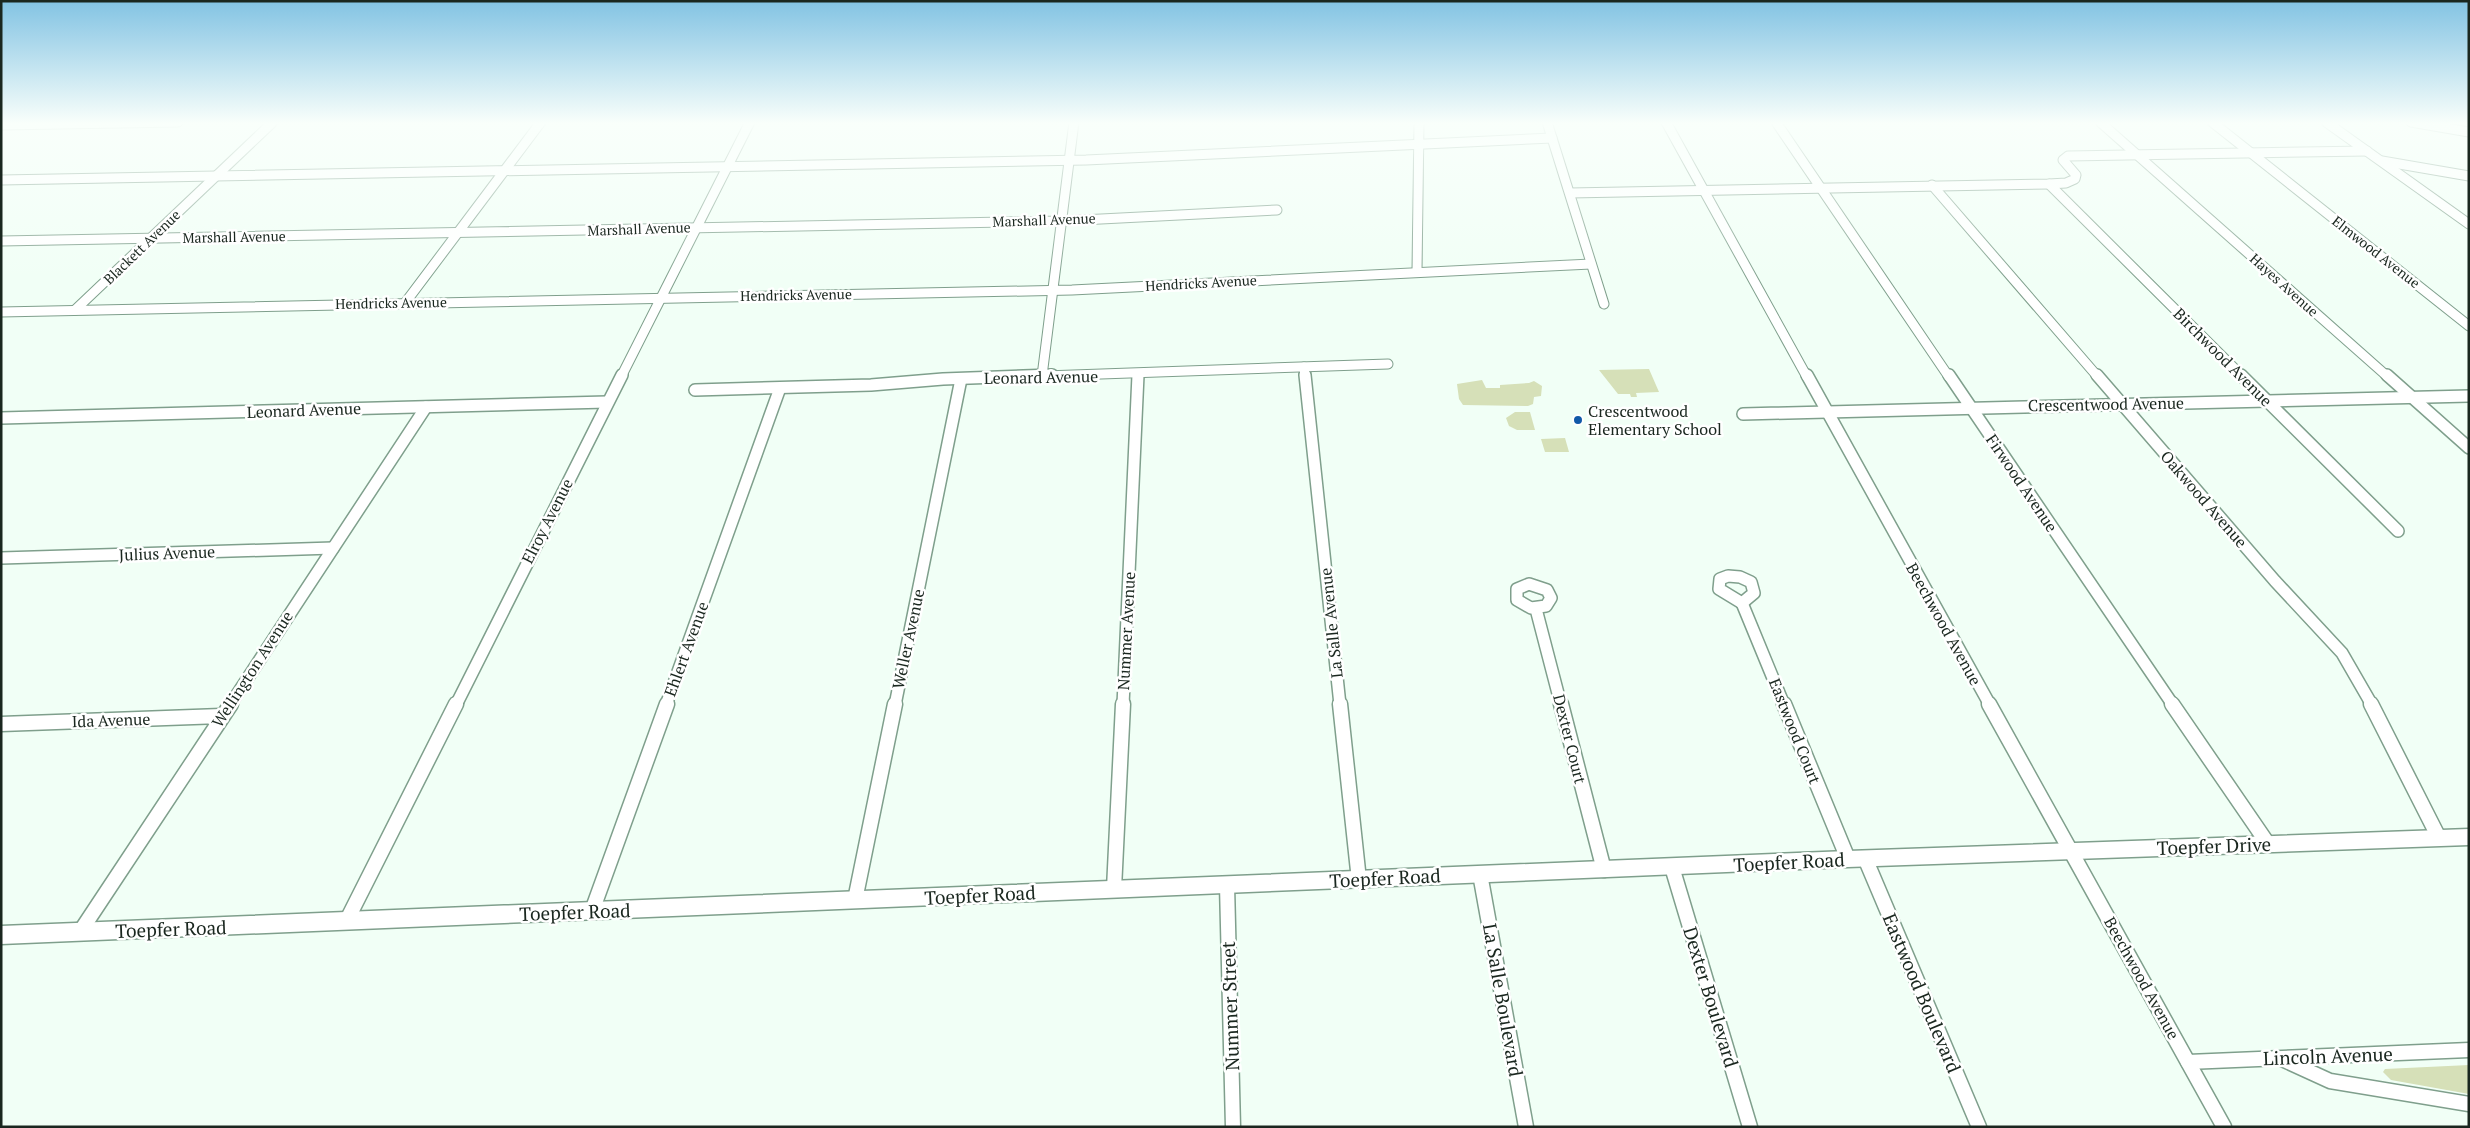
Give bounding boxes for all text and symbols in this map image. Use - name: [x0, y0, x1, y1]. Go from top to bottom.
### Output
- street label: Blackett Avenue: [99, 205, 184, 288]
- street label: Marshall Avenue: [992, 208, 1096, 231]
- street label: Elmwood Avenue: [2328, 211, 2424, 292]
- street label: Marshall Avenue: [587, 217, 691, 240]
- street label: Marshall Avenue: [182, 226, 286, 247]
- street label: Hayes Avenue: [2246, 249, 2323, 321]
- street label: Hendricks Avenue: [1145, 270, 1257, 295]
- street label: Hendricks Avenue: [740, 284, 852, 305]
- street label: Hendricks Avenue: [335, 292, 447, 313]
- street label: Birchwood Avenue: [2169, 303, 2277, 411]
- street label: Leonard Avenue: [984, 365, 1098, 389]
- street label: Crescentwood Avenue: [2028, 392, 2184, 416]
- street label: Leonard Avenue: [247, 397, 361, 423]
- place label: Crescentwood Elementary School: [1588, 400, 1722, 440]
- marker: Crescentwood Elementary School: [1572, 414, 1584, 426]
- street label: Firwood Avenue: [1981, 430, 2063, 536]
- street label: Oakwood Avenue: [2156, 446, 2252, 552]
- street label: Elroy Avenue: [516, 475, 578, 567]
- street label: Julius Avenue: [118, 540, 216, 566]
- street label: Beechwood Avenue: [1901, 559, 1987, 689]
- street label: La Salle Avenue: [1314, 567, 1348, 679]
- street label: Nummer Avenue: [1112, 571, 1140, 691]
- street label: Weller Avenue: [887, 587, 929, 691]
- street label: Ehlert Avenue: [659, 598, 713, 700]
- street label: Wellington Avenue: [206, 607, 298, 731]
- street label: Eastwood Court: [1764, 675, 1826, 787]
- street label: Dexter Court: [1548, 692, 1592, 786]
- street label: Ida Avenue: [71, 708, 151, 732]
- street label: Toepfer Drive: [2156, 831, 2272, 860]
- street label: Toepfer Road: [1733, 846, 1846, 877]
- street label: Toepfer Road: [1329, 862, 1442, 893]
- street label: Toepfer Road: [924, 879, 1037, 910]
- street label: Toepfer Road: [519, 897, 632, 926]
- street label: Eastwood Boulevard: [1878, 909, 1968, 1077]
- street label: Beechwood Avenue: [2099, 913, 2185, 1043]
- street label: Toepfer Road: [115, 914, 228, 943]
- street label: La Salle Boulevard: [1478, 921, 1529, 1079]
- street label: Dexter Boulevard: [1678, 923, 1745, 1071]
- street label: Nummer Street: [1215, 941, 1244, 1071]
- street label: Lincoln Avenue: [2263, 1041, 2393, 1070]

